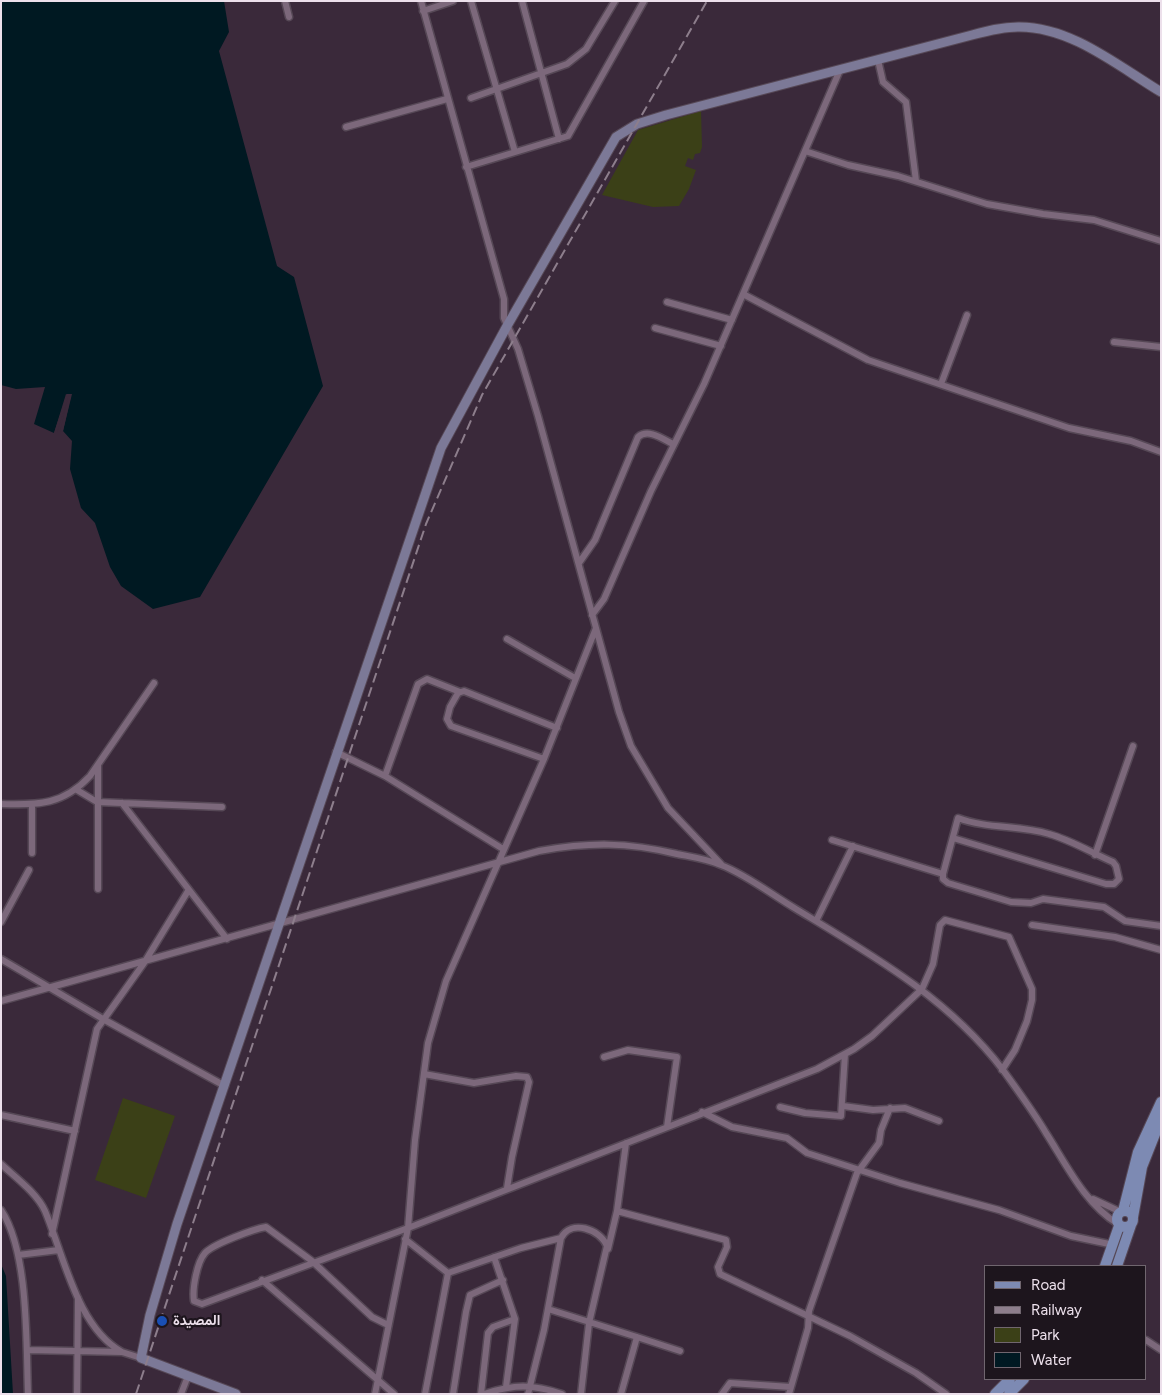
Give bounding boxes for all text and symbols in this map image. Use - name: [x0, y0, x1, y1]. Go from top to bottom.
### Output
- legend: [984, 1265, 1147, 1380]
- text: Road: [1031, 1276, 1066, 1294]
- text: Railway: [1031, 1301, 1082, 1319]
- place label: المصيدة: [173, 1313, 220, 1329]
- marker: المصيدة: [155, 1314, 169, 1328]
- text: Park: [1031, 1326, 1060, 1344]
- text: Water: [1031, 1351, 1071, 1369]

